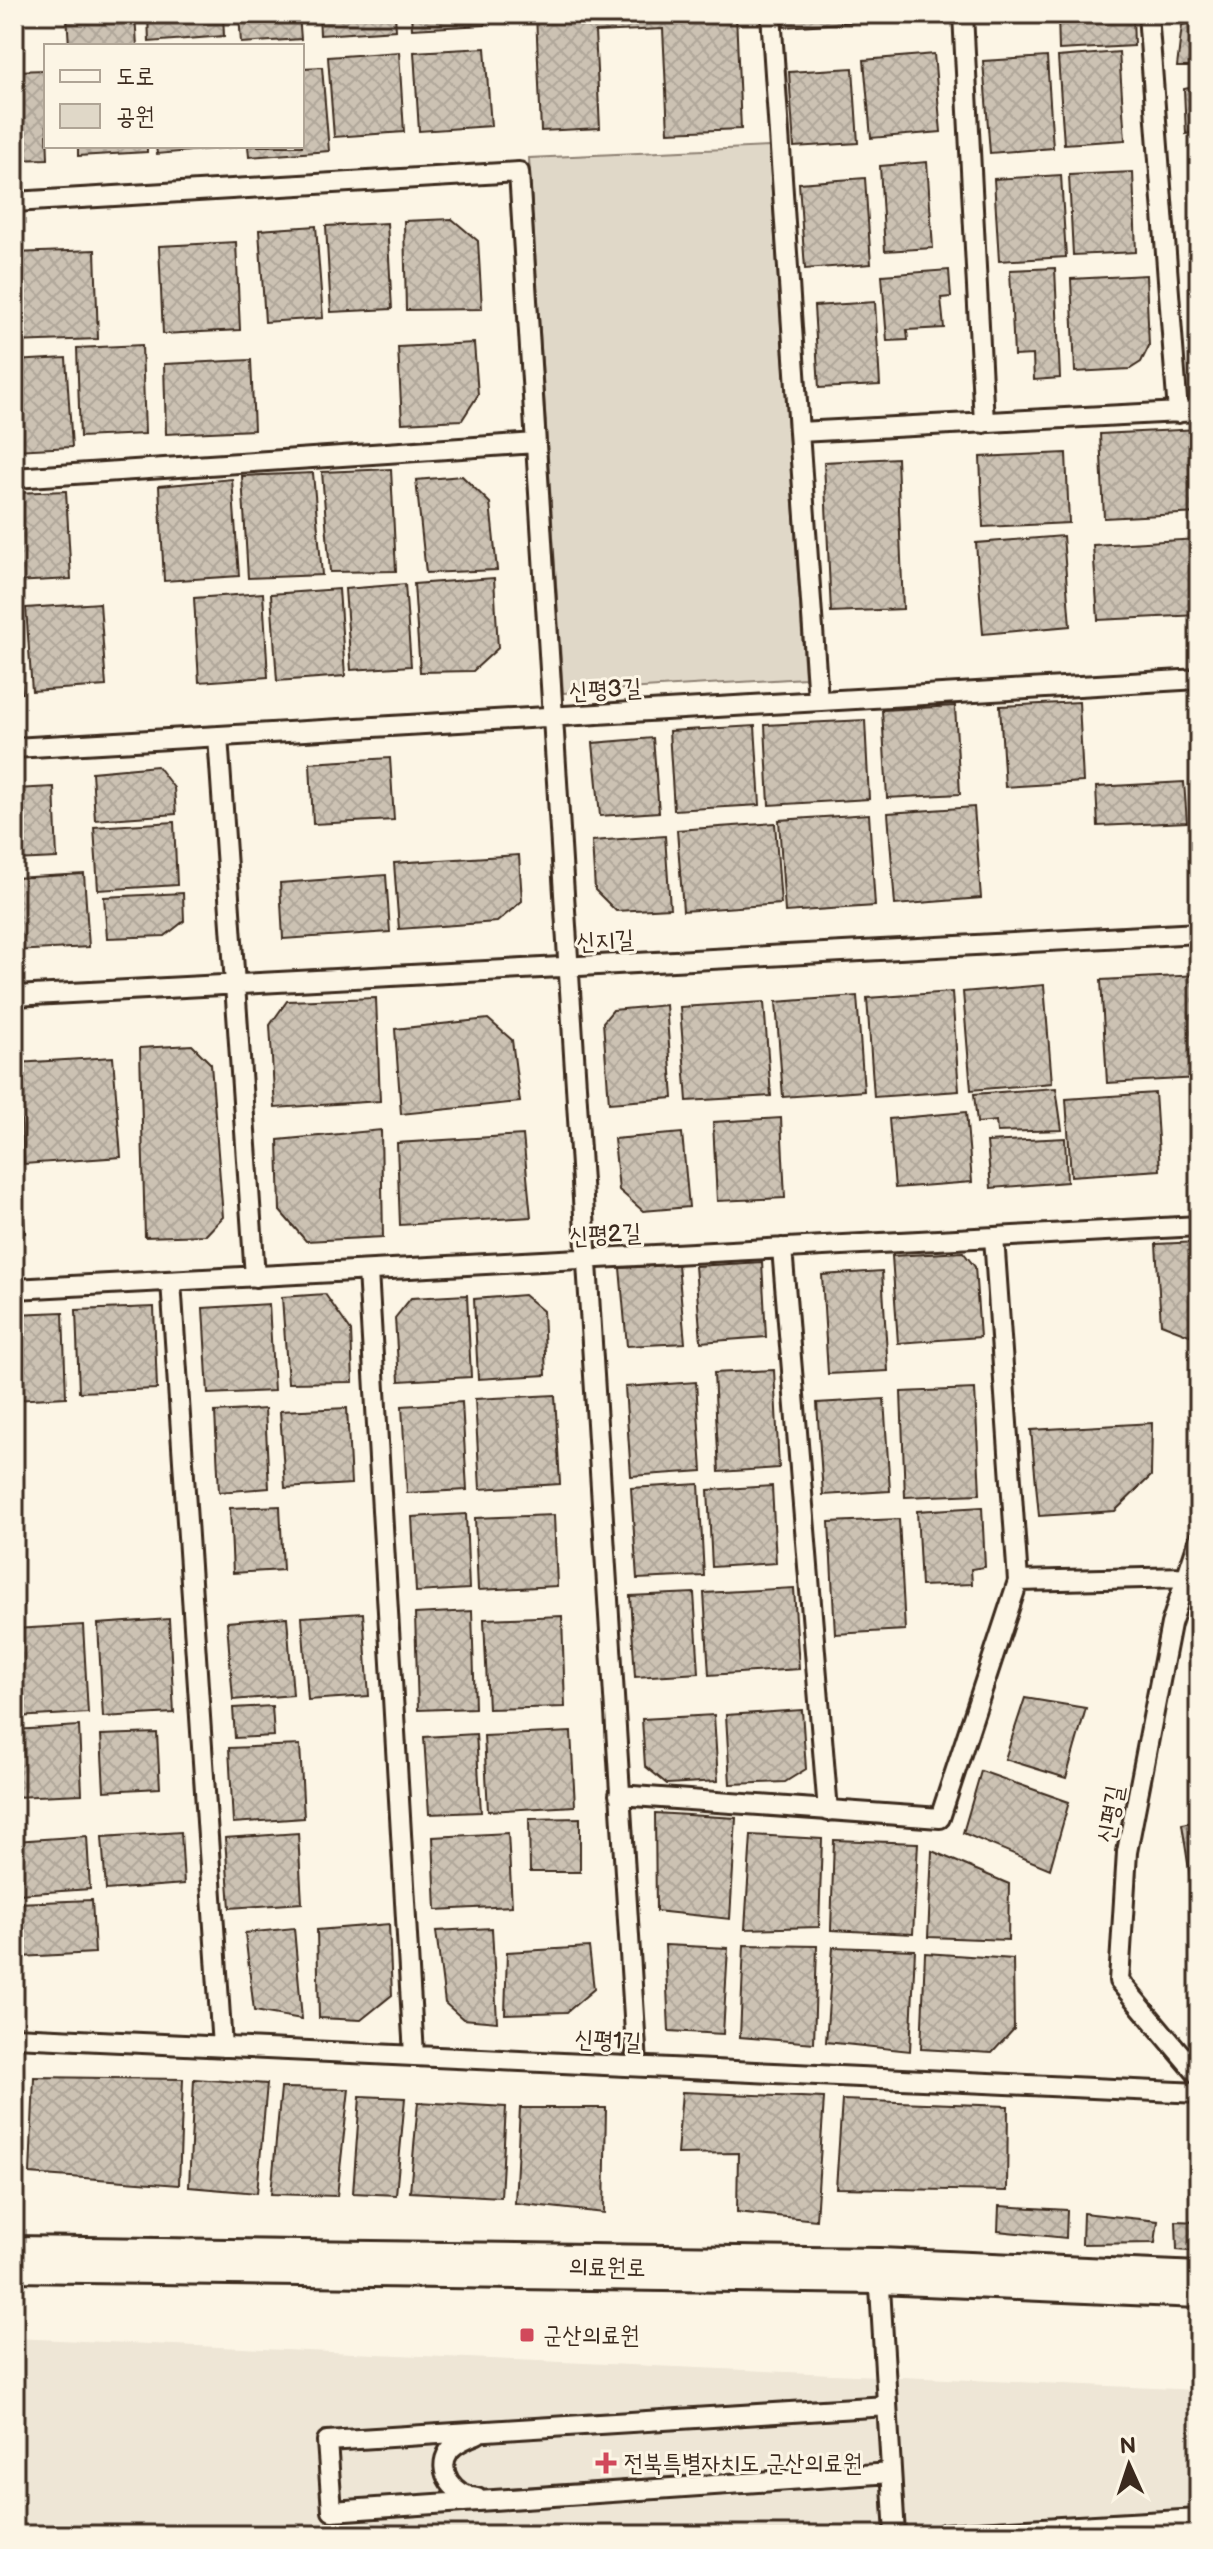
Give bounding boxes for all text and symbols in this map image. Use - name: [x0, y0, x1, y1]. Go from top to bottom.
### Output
- legend: [44, 44, 304, 148]
- text: 도로: [116, 62, 155, 91]
- text: 공원: [116, 102, 155, 131]
- street label: 신평3길: [568, 673, 642, 706]
- street label: 신지길: [575, 925, 635, 956]
- street label: 신평2길: [568, 1218, 642, 1251]
- street label: 신평길: [1091, 1783, 1130, 1845]
- street label: 신평1길: [574, 2024, 642, 2057]
- street label: 의료원로: [568, 2252, 646, 2283]
- place label: 군산의료원: [543, 2321, 640, 2350]
- marker: 군산의료원: [518, 2326, 536, 2344]
- north arrow: [1089, 2425, 1169, 2505]
- text: N: [1119, 2433, 1137, 2460]
- place label: 전북특별자치도 군산의료원: [624, 2449, 862, 2478]
- marker: 전북특별자치도 군산의료원: [595, 2452, 617, 2474]

